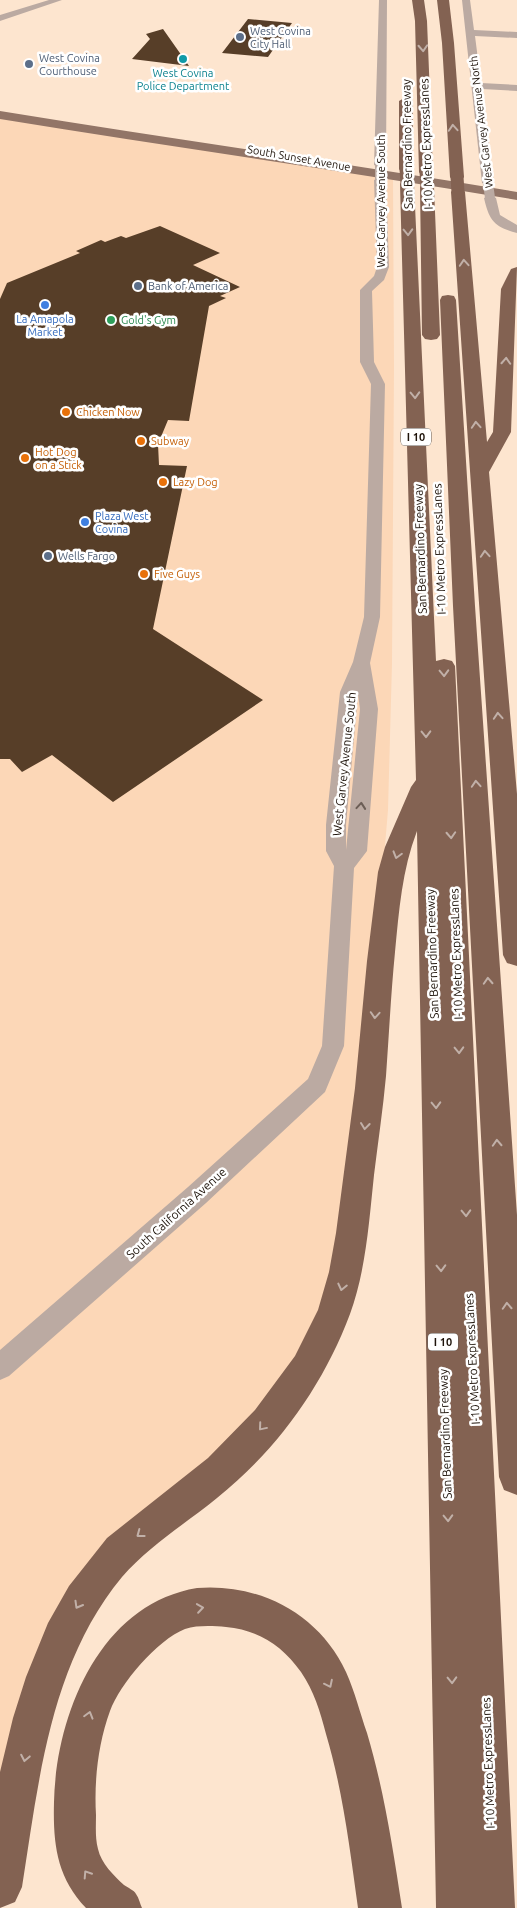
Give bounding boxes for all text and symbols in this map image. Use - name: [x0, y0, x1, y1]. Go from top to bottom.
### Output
- place label: West Covina City Hall: [250, 25, 311, 50]
- marker: West Covina City Hall: [234, 31, 246, 43]
- one-way arrow: [417, 45, 428, 53]
- place label: West Covina Courthouse: [39, 52, 100, 77]
- marker: West Covina Police Department: [177, 53, 189, 65]
- street label: West Garvey Avenue North: [467, 55, 495, 189]
- marker: West Covina Courthouse: [23, 58, 35, 70]
- place label: West Covina Police Department: [137, 67, 230, 92]
- street label: I-10 Metro ExpressLanes: [417, 78, 435, 210]
- street label: San Bernardino Freeway: [399, 79, 415, 209]
- one-way arrow: [448, 124, 459, 132]
- street label: West Garvey Avenue South: [375, 135, 387, 267]
- street label: South Sunset Avenue: [246, 143, 352, 173]
- one-way arrow: [403, 229, 414, 237]
- one-way arrow: [459, 258, 470, 266]
- marker: Bank of America: [132, 280, 144, 292]
- place label: Bank of America: [148, 280, 228, 292]
- marker: La Amapola Market: [39, 299, 51, 311]
- place label: La Amapola Market: [16, 313, 74, 338]
- marker: Gold's Gym: [105, 314, 117, 326]
- place label: Gold's Gym: [121, 314, 176, 326]
- one-way arrow: [501, 356, 512, 364]
- one-way arrow: [409, 391, 420, 399]
- marker: Chicken Now: [60, 406, 72, 418]
- place label: Chicken Now: [76, 406, 140, 418]
- one-way arrow: [470, 421, 481, 429]
- road number: I 10: [401, 428, 431, 446]
- marker: Subway: [135, 435, 147, 447]
- place label: Subway: [151, 435, 190, 447]
- place label: Hot Dog on a Stick: [35, 446, 82, 471]
- marker: Hot Dog on a Stick: [19, 452, 31, 464]
- marker: Lazy Dog: [157, 476, 169, 488]
- place label: Lazy Dog: [173, 476, 218, 488]
- street label: I-10 Metro ExpressLanes: [430, 483, 448, 615]
- street label: San Bernardino Freeway: [411, 484, 429, 614]
- place label: Plaza West Covina: [95, 510, 149, 535]
- marker: Plaza West Covina: [79, 516, 91, 528]
- marker: Wells Fargo: [42, 550, 54, 562]
- place label: Wells Fargo: [58, 550, 115, 562]
- one-way arrow: [480, 550, 491, 558]
- marker: Five Guys: [138, 568, 150, 580]
- place label: Five Guys: [154, 568, 200, 580]
- one-way arrow: [439, 670, 449, 677]
- street label: West Garvey Avenue South: [330, 691, 358, 837]
- one-way arrow: [493, 712, 504, 720]
- one-way arrow: [421, 730, 432, 738]
- one-way arrow: [470, 780, 481, 788]
- one-way arrow: [355, 801, 366, 809]
- one-way arrow: [445, 832, 456, 840]
- one-way arrow: [392, 850, 402, 858]
- street label: I-10 Metro ExpressLanes: [447, 888, 465, 1020]
- street label: San Bernardino Freeway: [423, 889, 441, 1019]
- one-way arrow: [482, 977, 493, 985]
- one-way arrow: [369, 1012, 380, 1020]
- one-way arrow: [454, 1046, 465, 1054]
- one-way arrow: [431, 1102, 441, 1110]
- one-way arrow: [360, 1123, 371, 1131]
- one-way arrow: [492, 1139, 503, 1147]
- street label: South California Avenue: [124, 1165, 228, 1261]
- one-way arrow: [460, 1209, 471, 1217]
- one-way arrow: [435, 1264, 446, 1272]
- one-way arrow: [337, 1283, 348, 1292]
- street label: I-10 Metro ExpressLanes: [462, 1293, 482, 1425]
- one-way arrow: [501, 1301, 512, 1309]
- road number: I 10: [428, 1334, 458, 1350]
- street label: San Bernardino Freeway: [436, 1369, 454, 1499]
- one-way arrow: [259, 1422, 268, 1431]
- one-way arrow: [442, 1514, 453, 1522]
- one-way arrow: [137, 1528, 146, 1536]
- one-way arrow: [75, 1600, 85, 1609]
- one-way arrow: [196, 1604, 204, 1614]
- one-way arrow: [447, 1676, 457, 1684]
- one-way arrow: [323, 1679, 334, 1688]
- street label: I-10 Metro ExpressLanes: [479, 1697, 497, 1829]
- one-way arrow: [84, 1712, 94, 1720]
- one-way arrow: [20, 1753, 30, 1762]
- one-way arrow: [84, 1870, 94, 1879]

